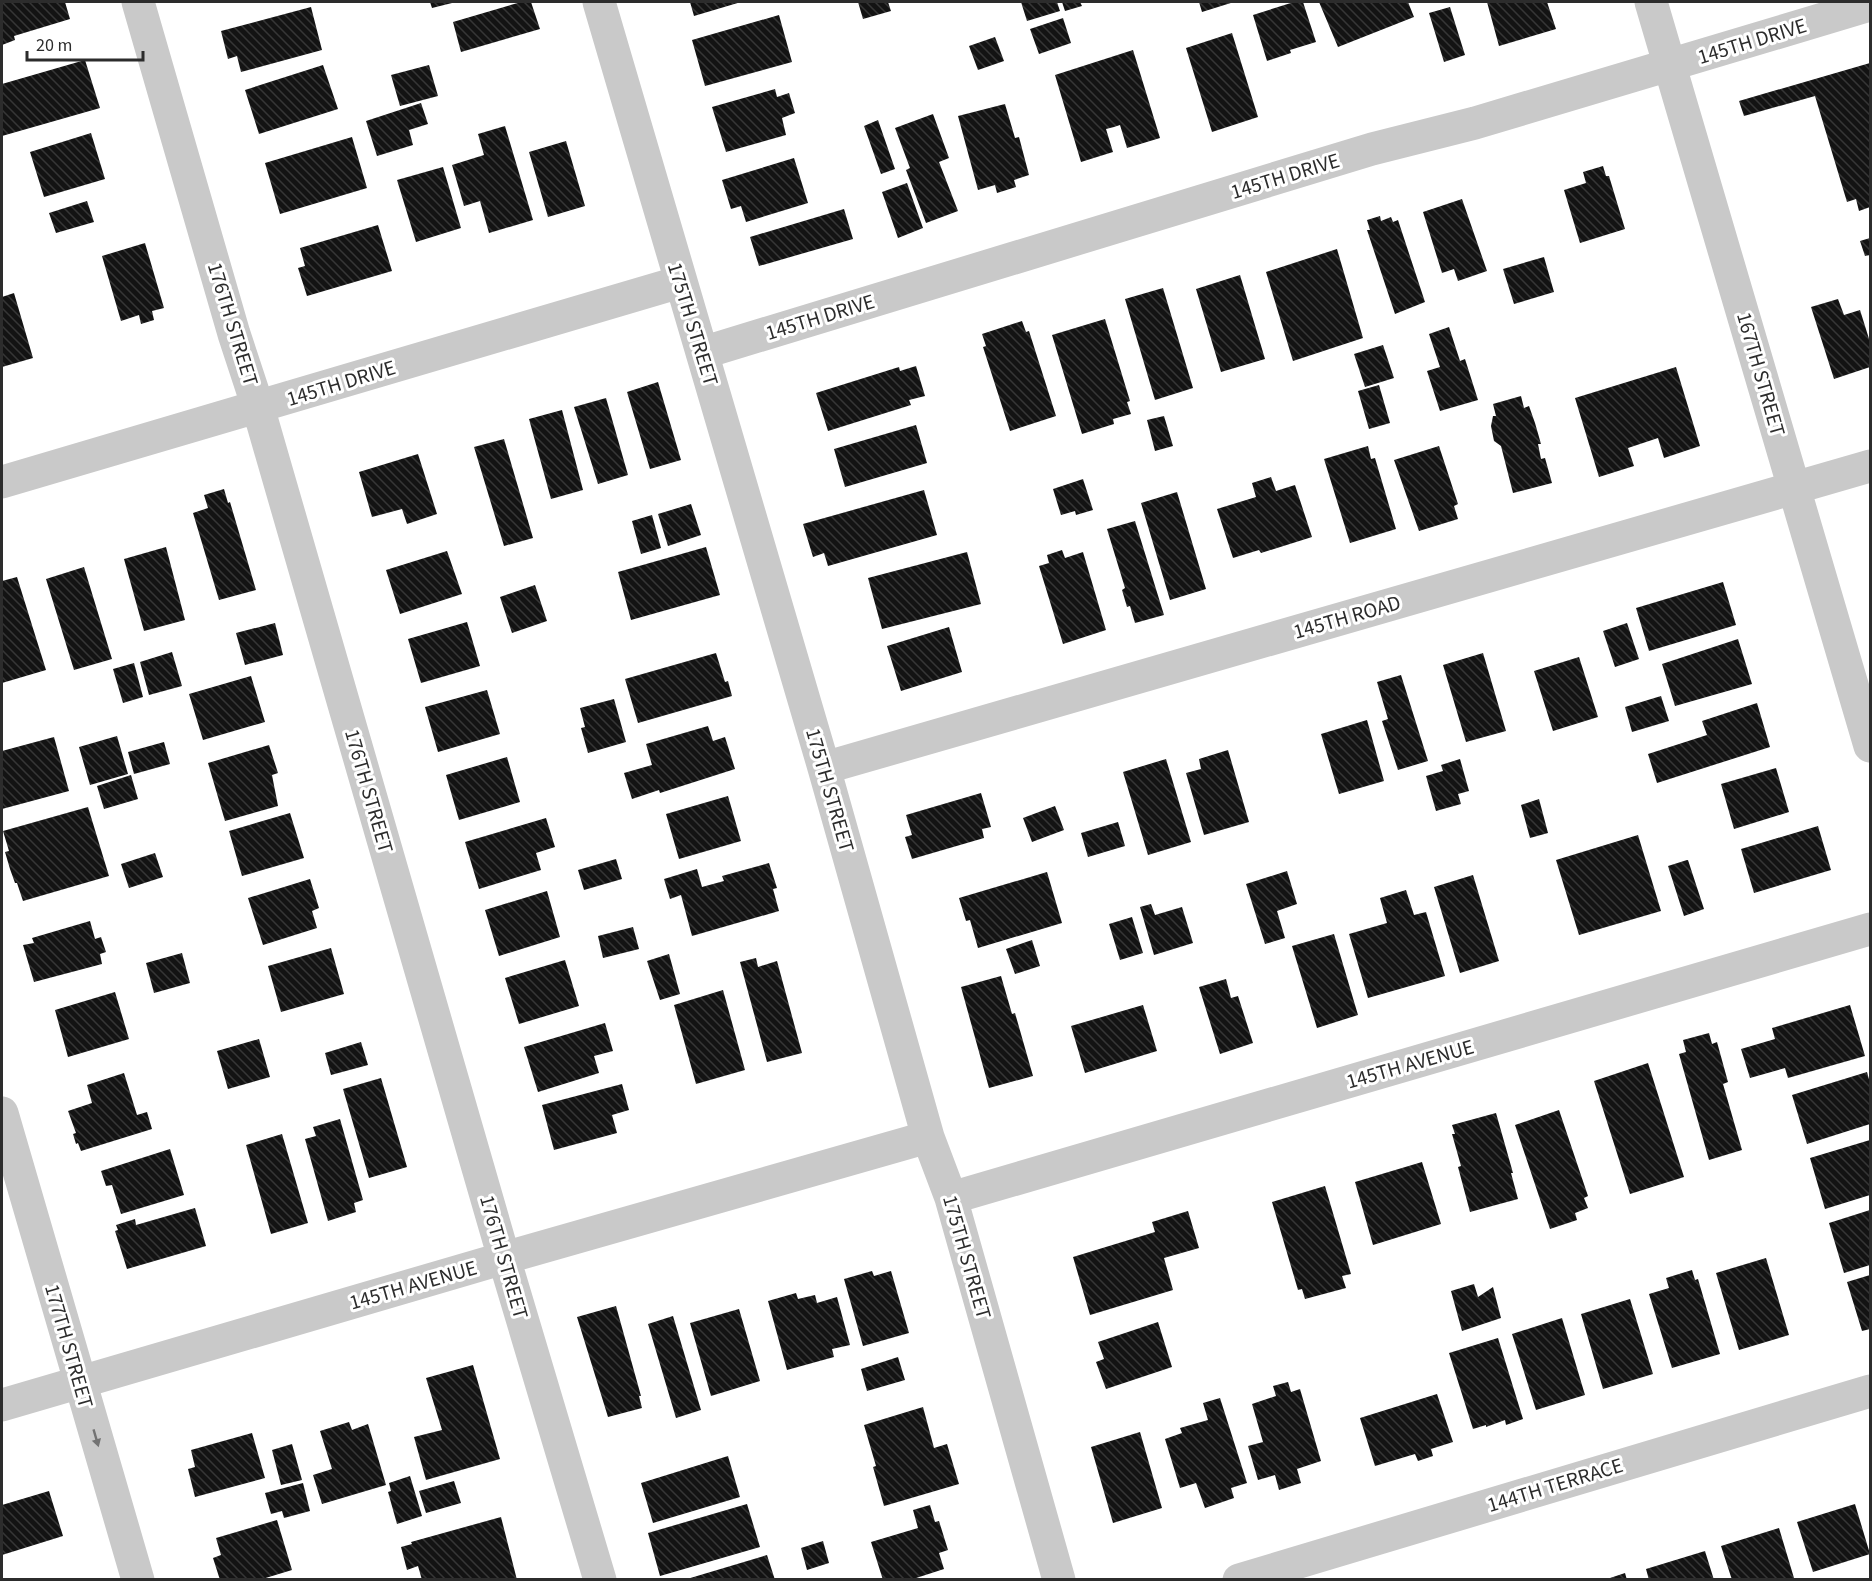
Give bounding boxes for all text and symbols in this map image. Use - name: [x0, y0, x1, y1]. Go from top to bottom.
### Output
- street label: 145TH DRIVE: [1694, 10, 1810, 72]
- scale bar: [27, 24, 142, 62]
- text: 20 m: [36, 33, 72, 58]
- street label: 145TH DRIVE: [1227, 145, 1343, 207]
- street label: 176TH STREET: [200, 258, 266, 390]
- street label: 175TH STREET: [660, 258, 726, 390]
- street label: 145TH DRIVE: [762, 286, 878, 348]
- street label: 167TH STREET: [1729, 308, 1793, 440]
- street label: 145TH DRIVE: [283, 352, 399, 414]
- street label: 145TH ROAD: [1290, 587, 1404, 647]
- street label: 175TH STREET: [798, 724, 862, 856]
- street label: 176TH STREET: [337, 725, 401, 857]
- street label: 145TH AVENUE: [1343, 1031, 1477, 1097]
- street label: 176TH STREET: [472, 1191, 536, 1323]
- street label: 175TH STREET: [935, 1191, 999, 1323]
- street label: 145TH AVENUE: [346, 1252, 480, 1318]
- street label: 177TH STREET: [37, 1280, 101, 1412]
- one-way arrow: [92, 1429, 102, 1447]
- street label: 144TH TERRACE: [1483, 1450, 1627, 1520]

